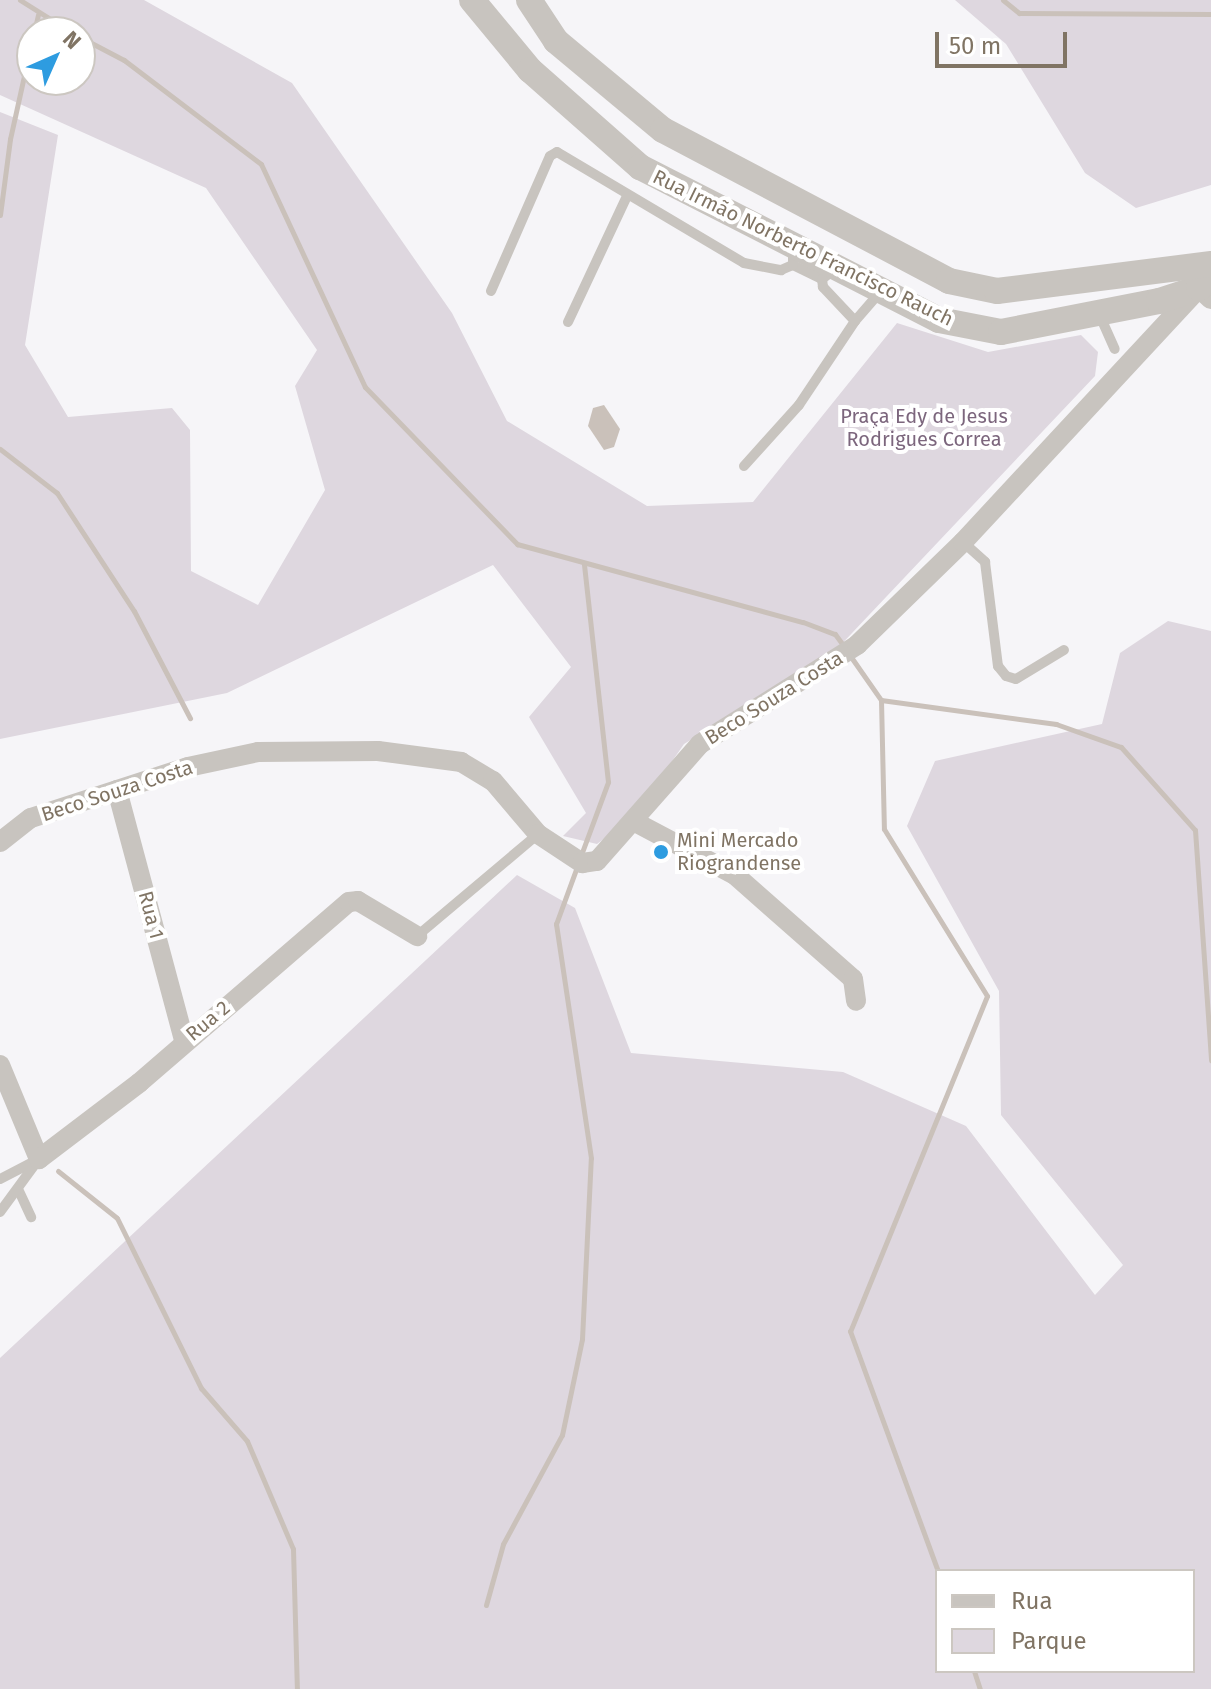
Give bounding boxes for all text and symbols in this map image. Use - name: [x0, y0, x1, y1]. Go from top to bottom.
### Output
- north arrow: [16, 16, 96, 96]
- scale bar: [939, 16, 1071, 66]
- text: N: [57, 25, 87, 55]
- text: 50 m: [949, 32, 1001, 60]
- street label: Rua Irmão Norberto Francisco Rauch: [649, 165, 957, 331]
- park label: Praça Edy de Jesus Rodrigues Correa: [840, 405, 1008, 452]
- street label: Beco Souza Costa: [701, 646, 847, 750]
- street label: Beco Souza Costa: [38, 755, 196, 827]
- place label: Mini Mercado Riograndense: [677, 828, 801, 875]
- marker: Mini Mercado Riograndense: [652, 843, 670, 861]
- street label: Rua 1: [133, 888, 169, 942]
- street label: Rua 2: [181, 996, 235, 1046]
- legend: [935, 1569, 1195, 1673]
- text: Rua: [1011, 1587, 1053, 1615]
- text: Parque: [1011, 1627, 1087, 1655]

